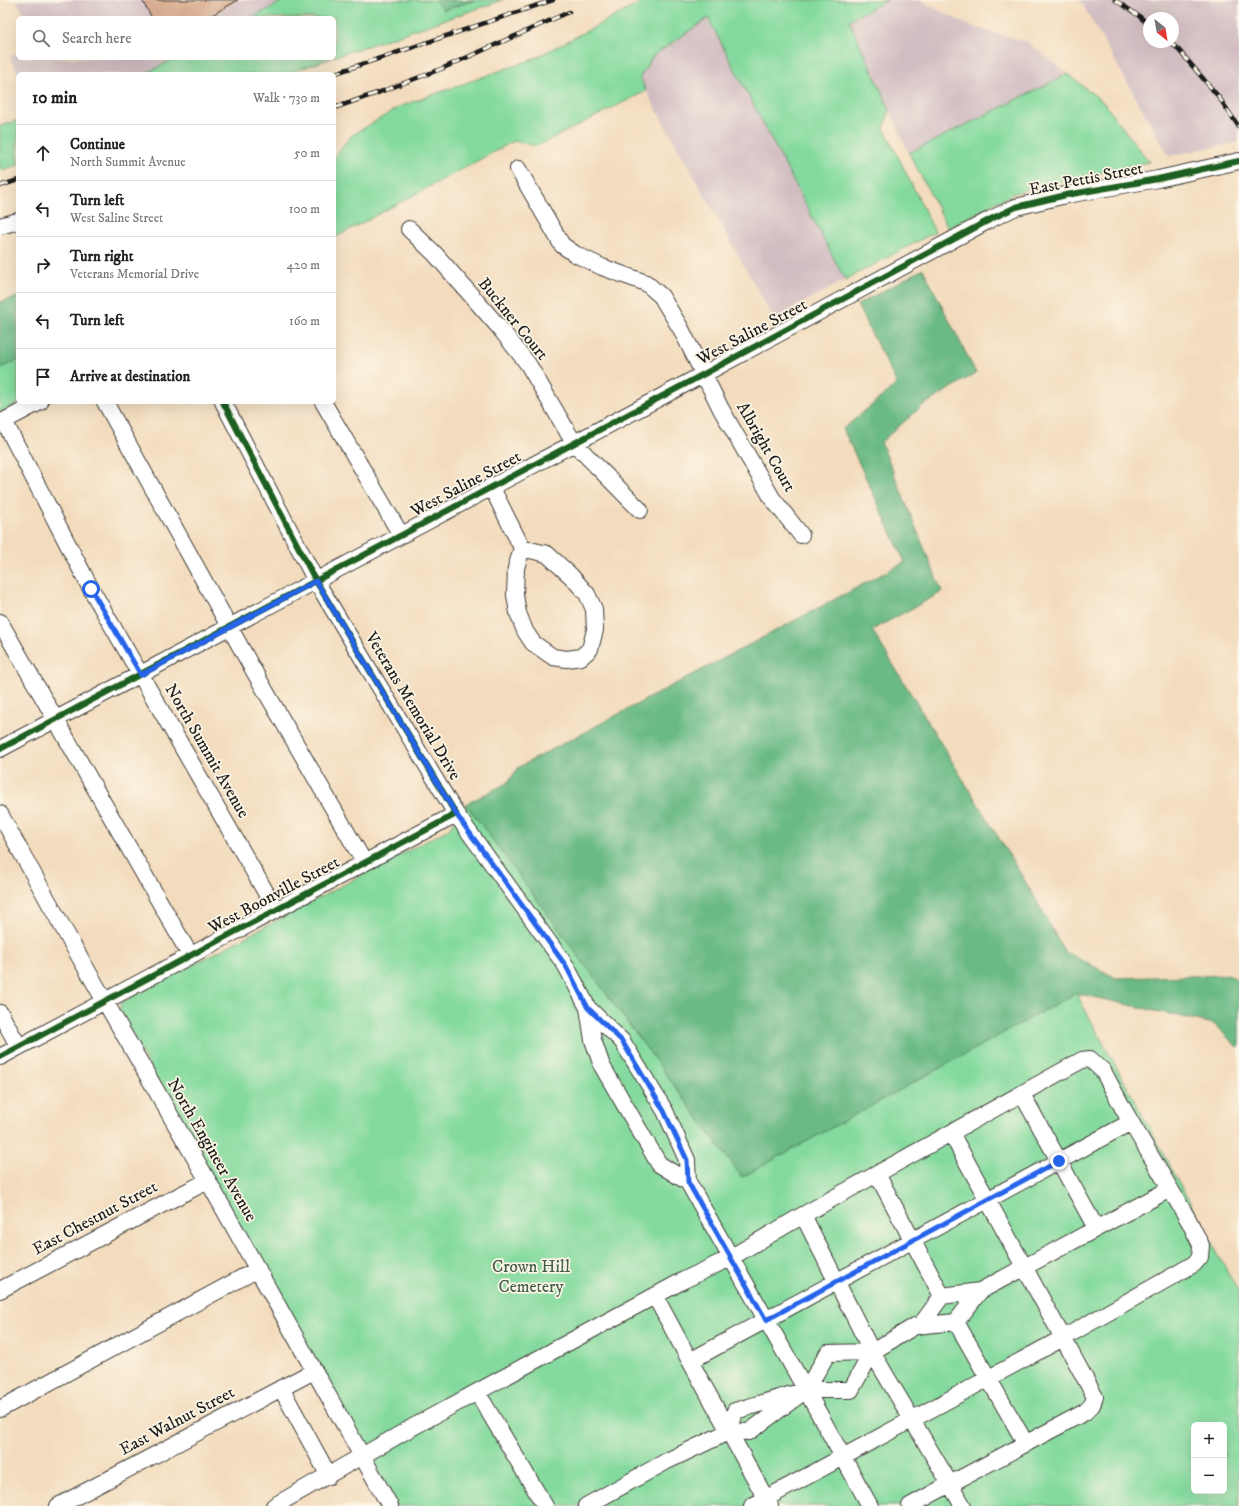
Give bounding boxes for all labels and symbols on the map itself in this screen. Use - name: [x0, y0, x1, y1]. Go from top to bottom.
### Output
- north arrow: [1143, 12, 1179, 48]
- street label: East Pettis Street: [1027, 157, 1145, 201]
- street label: Buckner Court: [473, 273, 553, 365]
- street label: West Saline Street: [692, 293, 811, 371]
- street label: Albright Court: [731, 398, 801, 496]
- street label: West Saline Street: [406, 445, 525, 523]
- route start: [82, 580, 100, 598]
- street label: Veterans Memorial Drive: [360, 627, 466, 784]
- street label: North Summit Avenue: [160, 680, 254, 822]
- street label: West Boonville Street: [204, 851, 344, 939]
- street label: North Engineer Avenue: [162, 1075, 262, 1225]
- route end: [1050, 1152, 1068, 1170]
- street label: East Chestnut Street: [29, 1175, 162, 1260]
- park label: Crown Hill Cemetery: [492, 1256, 570, 1298]
- street label: East Walnut Street: [116, 1381, 239, 1461]

